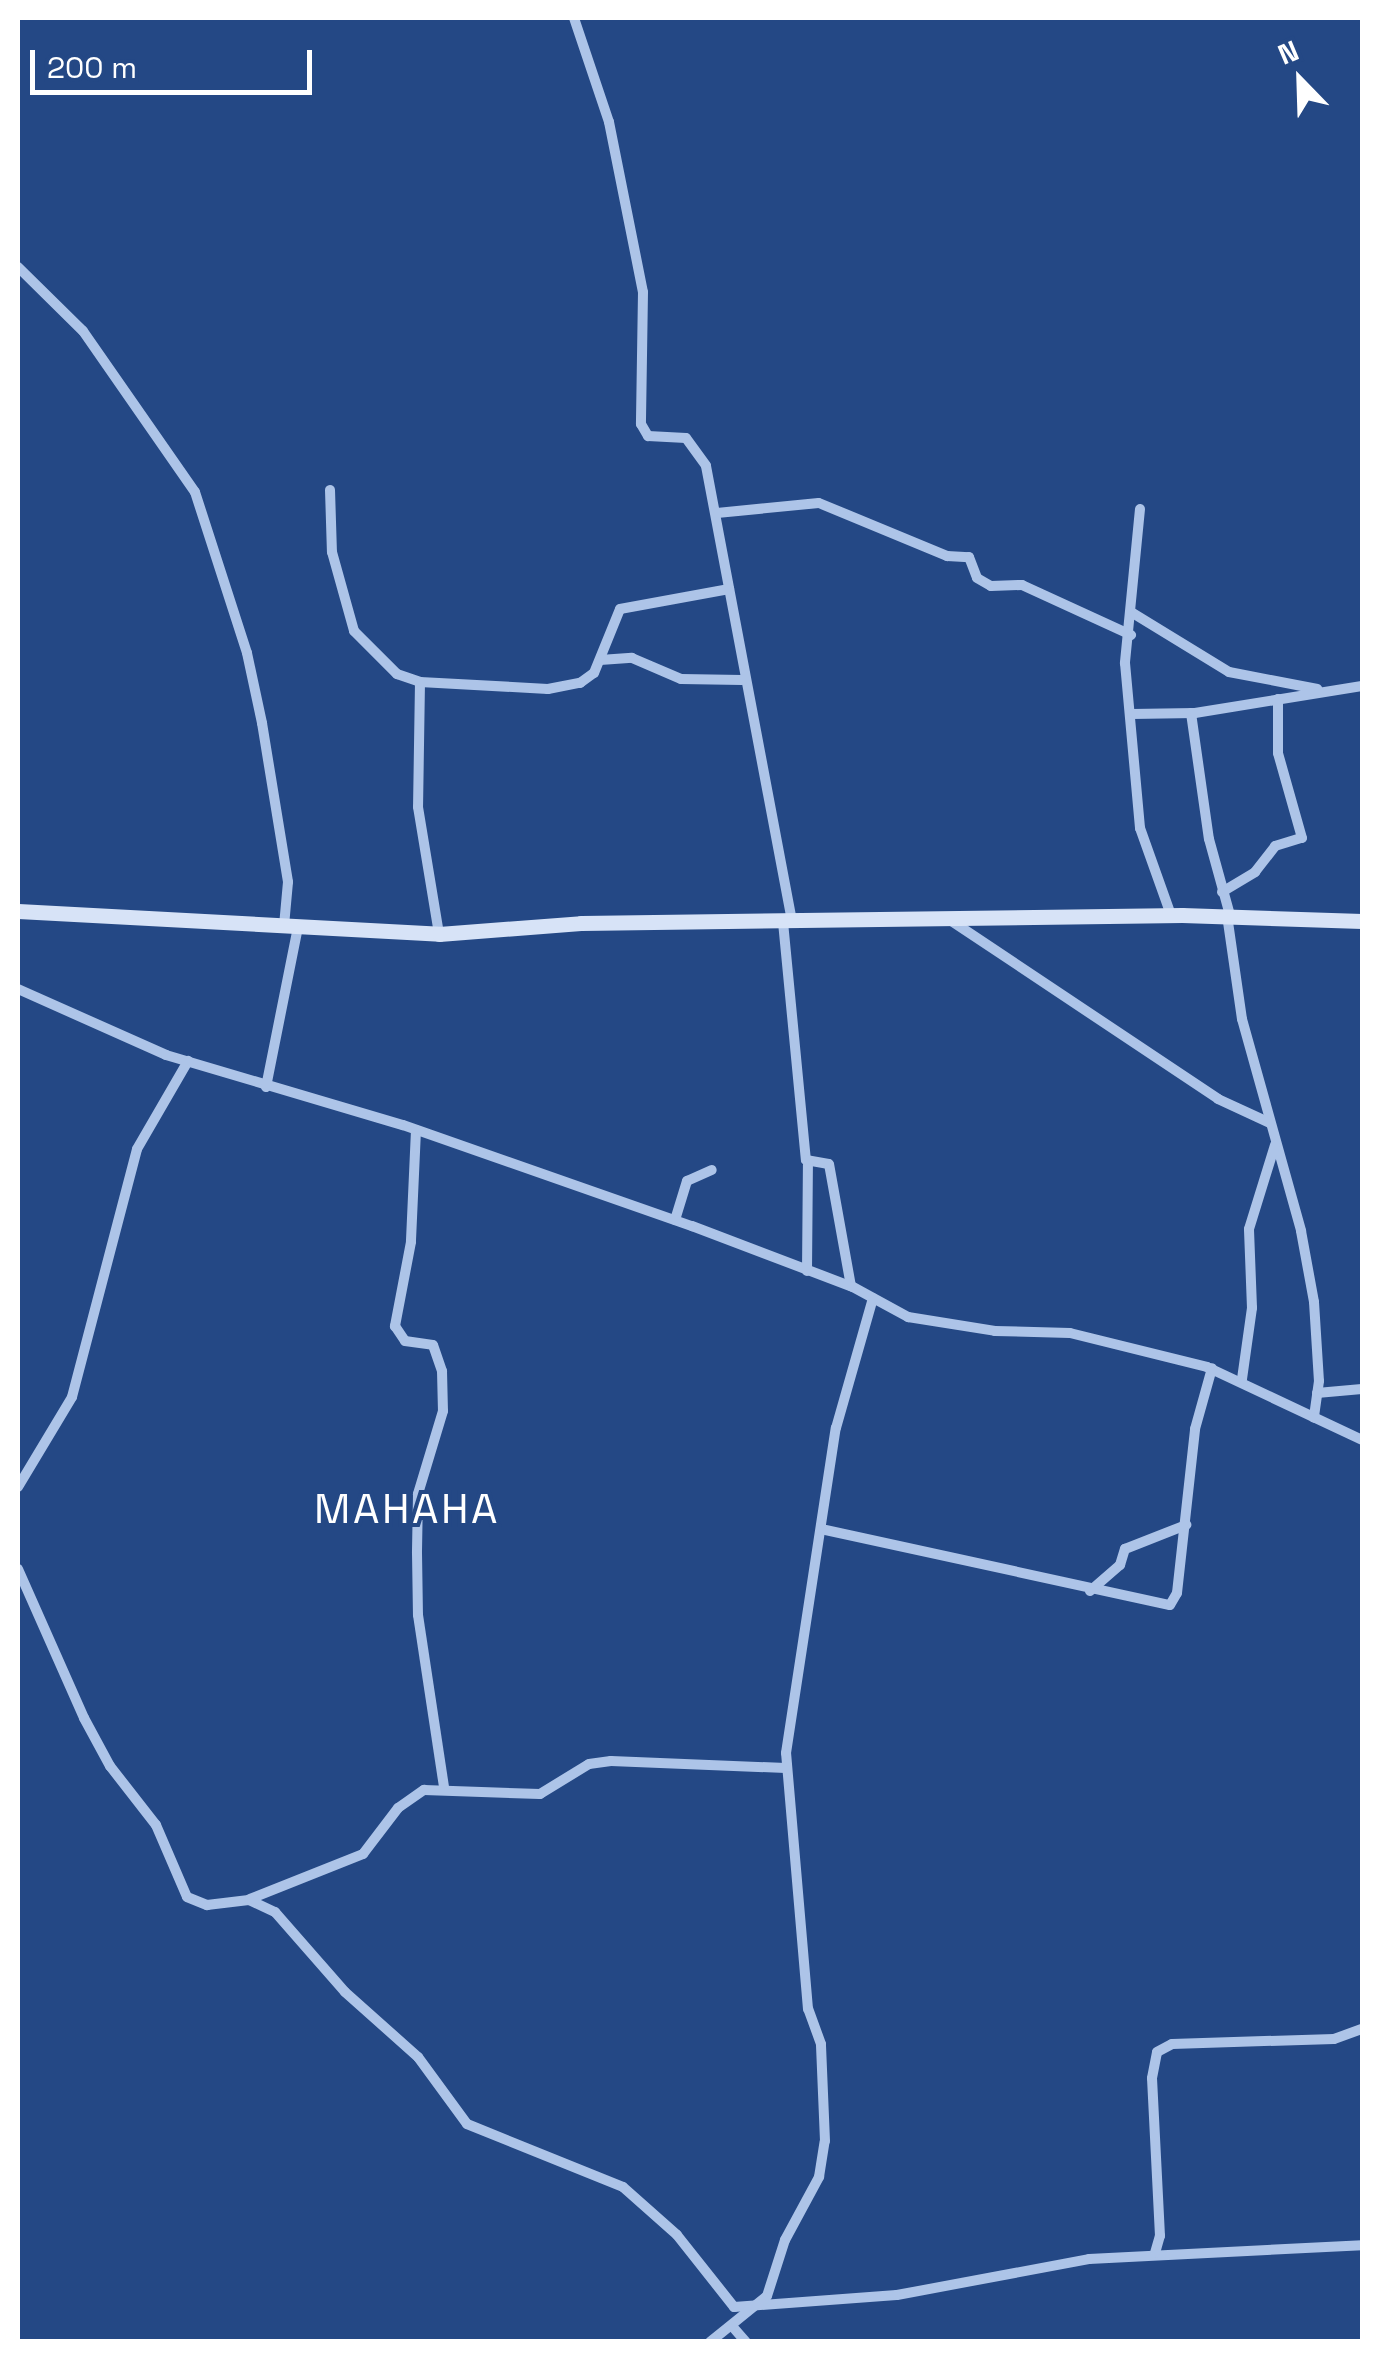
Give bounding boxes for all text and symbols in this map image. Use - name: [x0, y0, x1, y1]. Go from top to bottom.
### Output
- scale bar: [35, 30, 318, 92]
- north arrow: [1250, 30, 1350, 130]
- text: N: [1273, 32, 1304, 73]
- text: 200 m: [47, 48, 137, 87]
- district label: MAHAHA: [314, 1484, 500, 1534]

